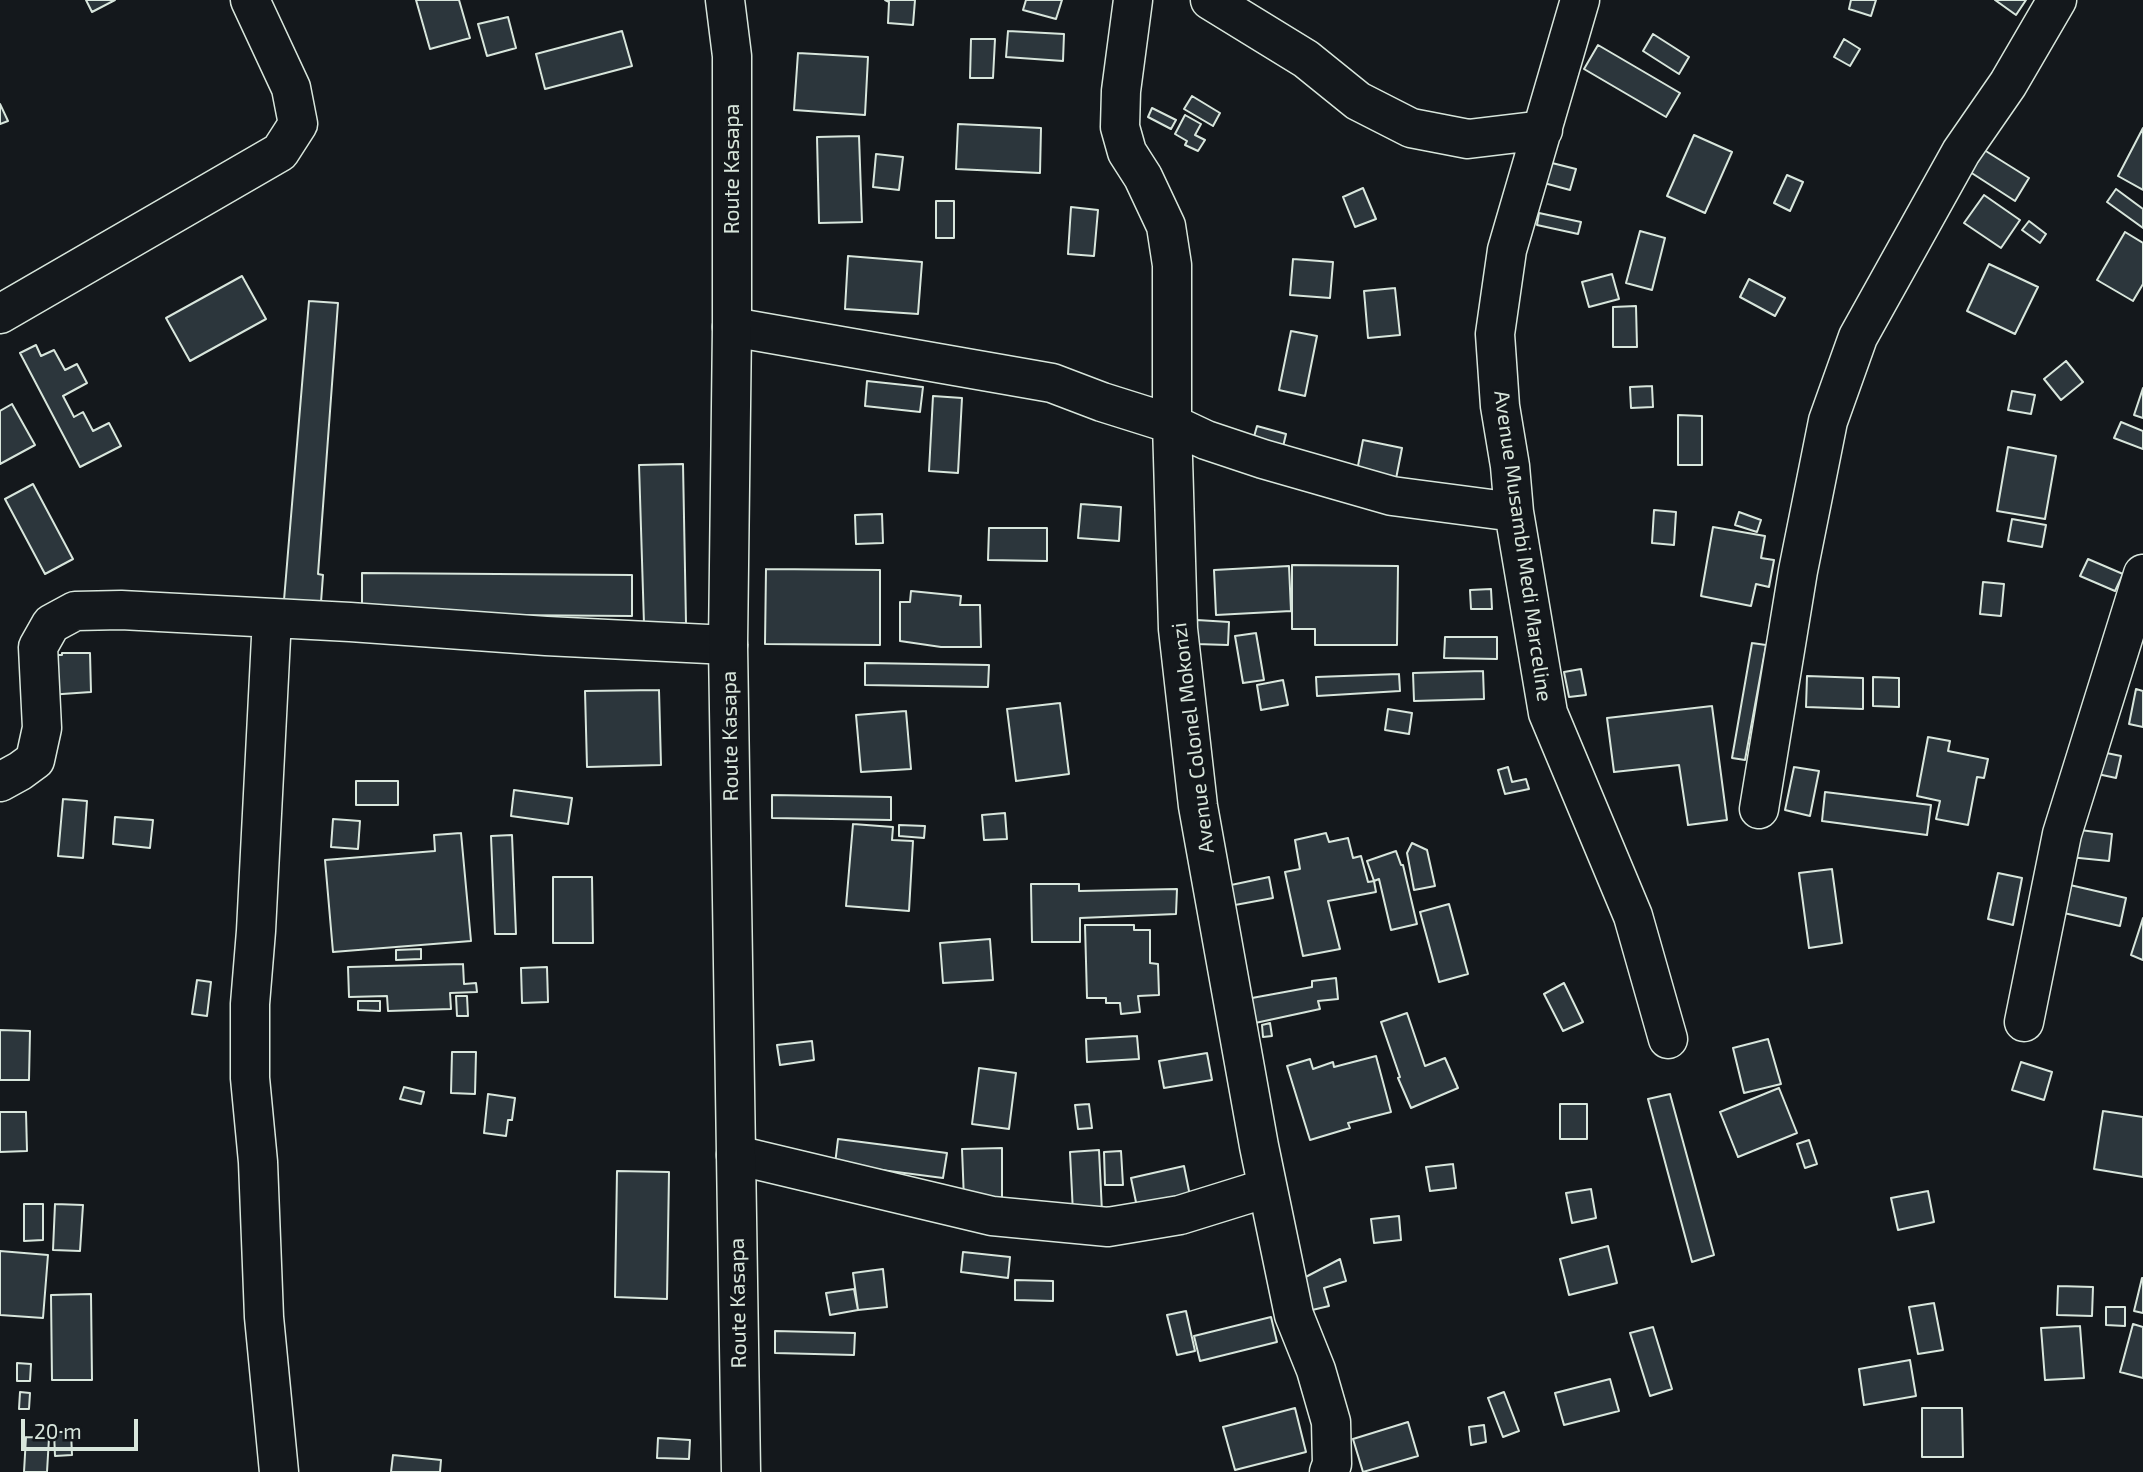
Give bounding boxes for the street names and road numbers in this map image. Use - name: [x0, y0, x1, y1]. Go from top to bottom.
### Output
- street label: Route Kasapa: [719, 104, 745, 234]
- street label: Avenue Musambi Medi Marceline: [1489, 389, 1557, 703]
- street label: Avenue Colonel Mokonzi: [1166, 621, 1220, 855]
- street label: Route Kasapa: [716, 671, 744, 801]
- street label: Route Kasapa: [724, 1238, 752, 1368]

